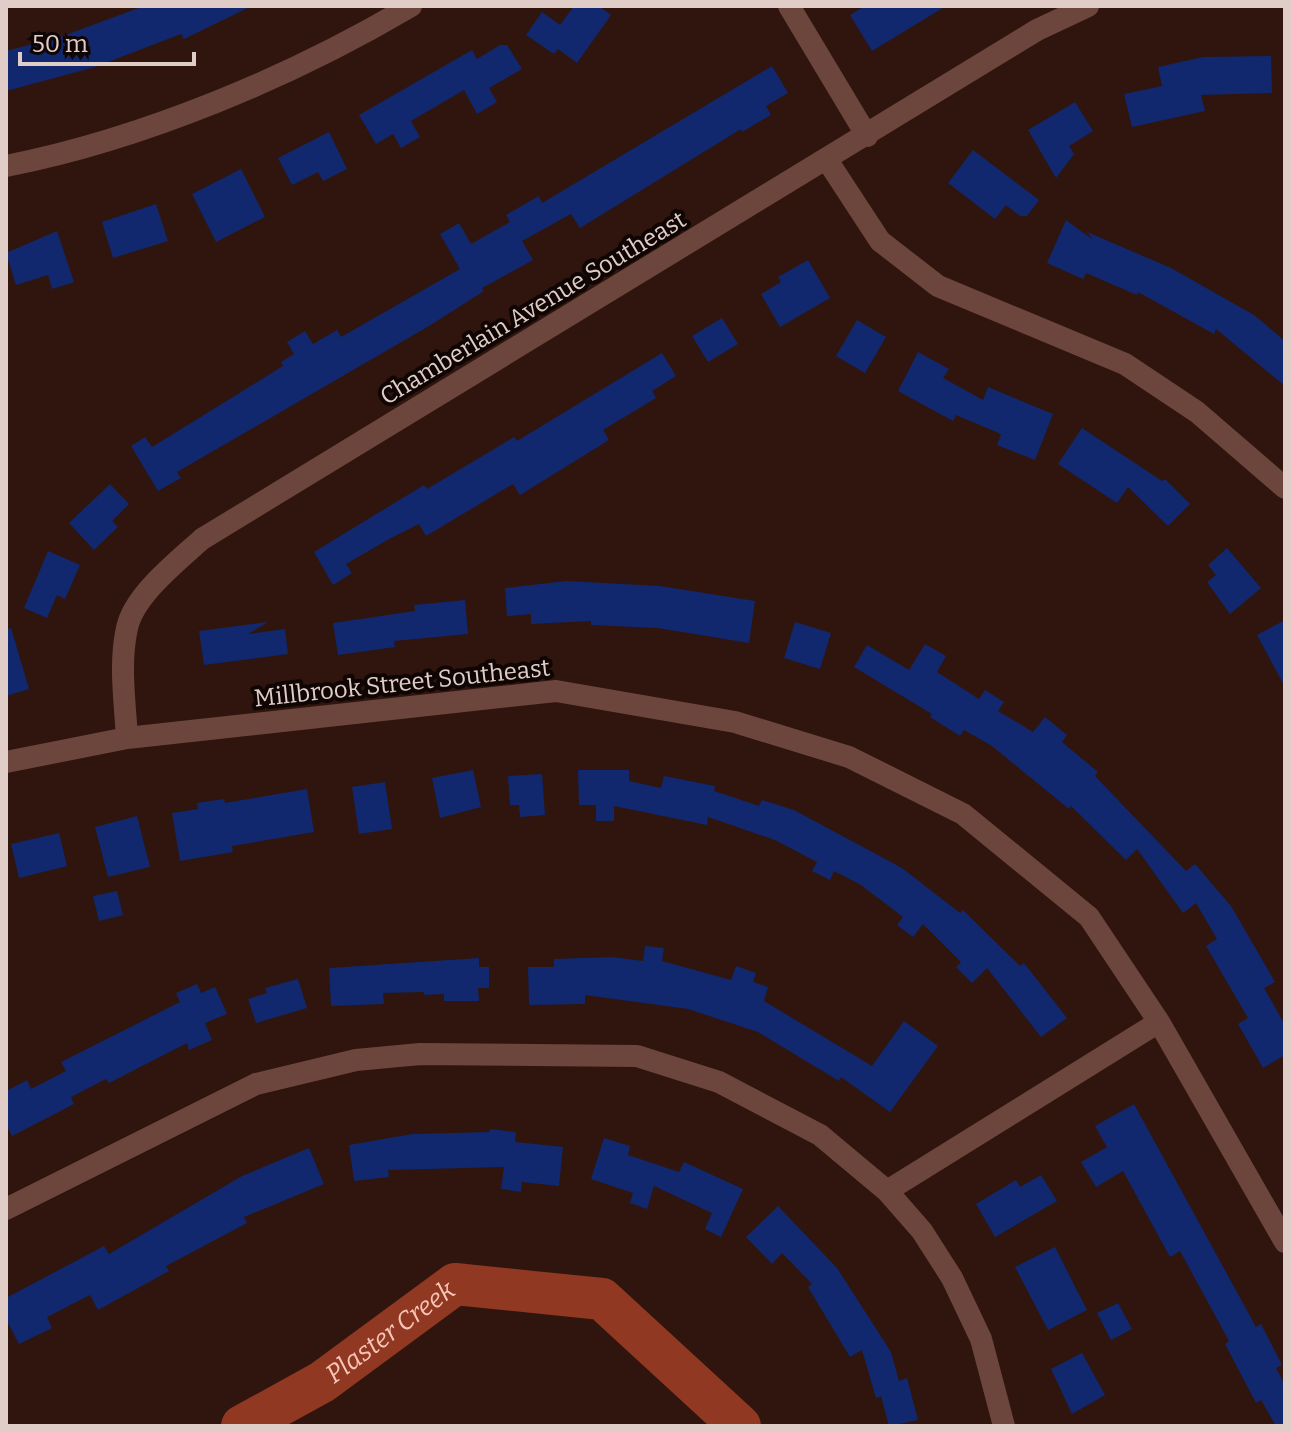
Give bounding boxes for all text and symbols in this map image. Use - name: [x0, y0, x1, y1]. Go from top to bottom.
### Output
- scale bar: [20, 16, 194, 66]
- text: 50 m: [32, 30, 88, 58]
- street label: Chamberlain Avenue Southeast: [375, 205, 691, 411]
- street label: Millbrook Street Southeast: [253, 654, 552, 712]
- water label: Plaster Creek: [320, 1274, 462, 1390]

